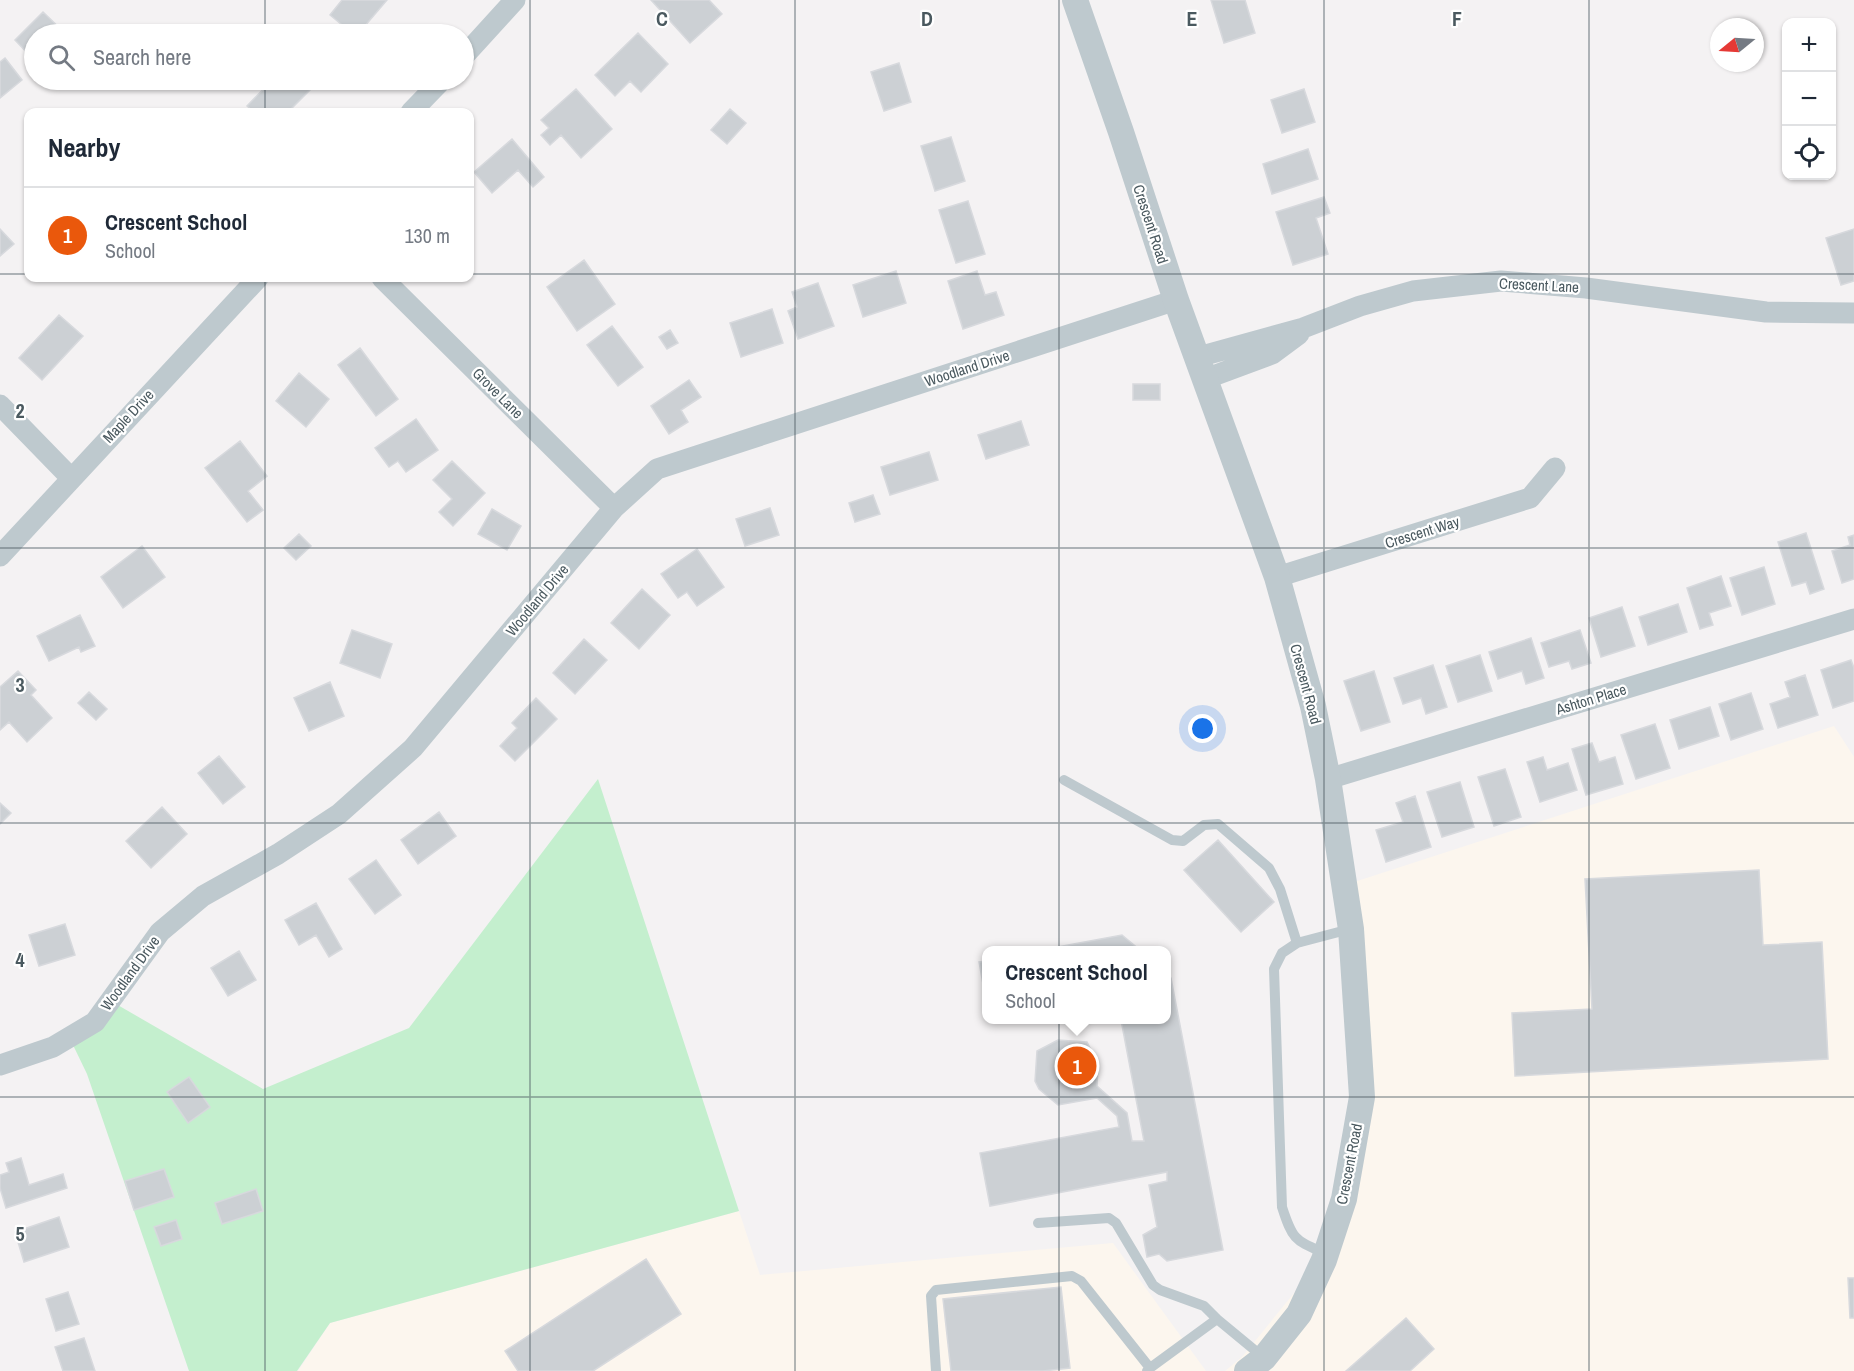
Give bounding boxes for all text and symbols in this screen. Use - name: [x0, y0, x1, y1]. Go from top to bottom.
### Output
- text: C: [656, 5, 668, 32]
- text: D: [921, 5, 933, 32]
- text: E: [1187, 5, 1198, 32]
- text: F: [1452, 5, 1462, 32]
- north arrow: [1710, 18, 1764, 72]
- map controls: [1782, 18, 1836, 180]
- button: +: [1782, 18, 1836, 72]
- search box: [24, 24, 474, 90]
- icon: search: [45, 41, 78, 74]
- text: Search here: [93, 42, 191, 72]
- button: −: [1782, 72, 1836, 126]
- button: locate: [1782, 126, 1836, 180]
- text: Nearby: [48, 130, 120, 165]
- street label: Crescent Road: [1128, 182, 1174, 266]
- text: Crescent School: [105, 207, 247, 237]
- text: 1: [63, 222, 72, 249]
- text: 130 m: [404, 222, 450, 249]
- text: School: [105, 237, 155, 264]
- street label: Crescent Lane: [1499, 272, 1580, 298]
- street label: Woodland Drive: [922, 344, 1012, 392]
- street label: Grove Lane: [468, 363, 528, 423]
- street label: Maple Drive: [98, 384, 158, 447]
- text: 2: [15, 397, 25, 424]
- street label: Crescent Way: [1382, 510, 1463, 553]
- street label: Woodland Drive: [501, 559, 573, 640]
- street label: Crescent Road: [1285, 642, 1327, 726]
- text: 3: [15, 671, 25, 698]
- street label: Ashton Place: [1552, 678, 1629, 720]
- your location: [1188, 714, 1217, 743]
- street label: Woodland Drive: [96, 931, 164, 1015]
- text: 4: [15, 946, 25, 973]
- popup: [982, 946, 1171, 1024]
- text: Crescent School: [1005, 957, 1148, 987]
- text: School: [1005, 987, 1055, 1014]
- pin: 1: [1058, 1044, 1096, 1088]
- street label: Crescent Road: [1331, 1122, 1367, 1206]
- text: 5: [15, 1220, 25, 1247]

